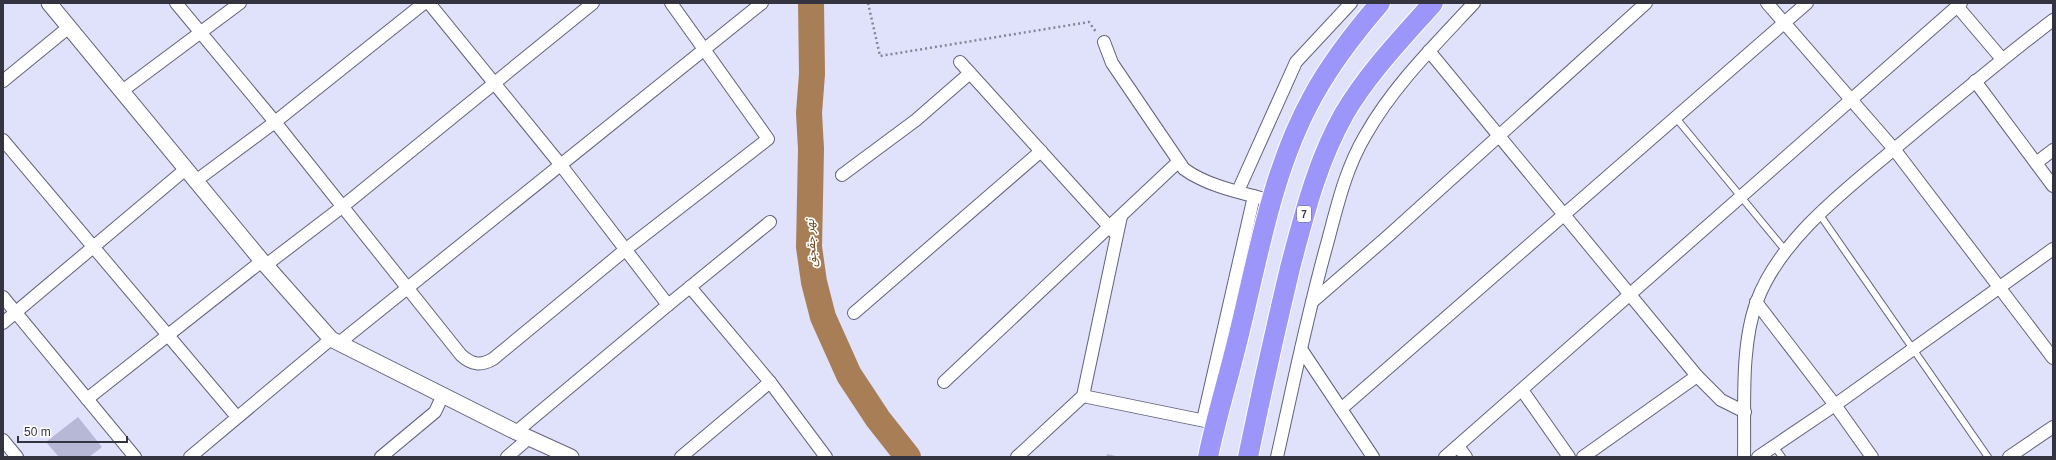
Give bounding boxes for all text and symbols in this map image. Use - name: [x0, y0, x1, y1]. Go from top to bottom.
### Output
- road number: 7: [1297, 206, 1311, 222]
- water label: نهر جقجق: [803, 217, 820, 267]
- scale bar: [18, 418, 127, 444]
- text: 50 m: [24, 425, 51, 439]

